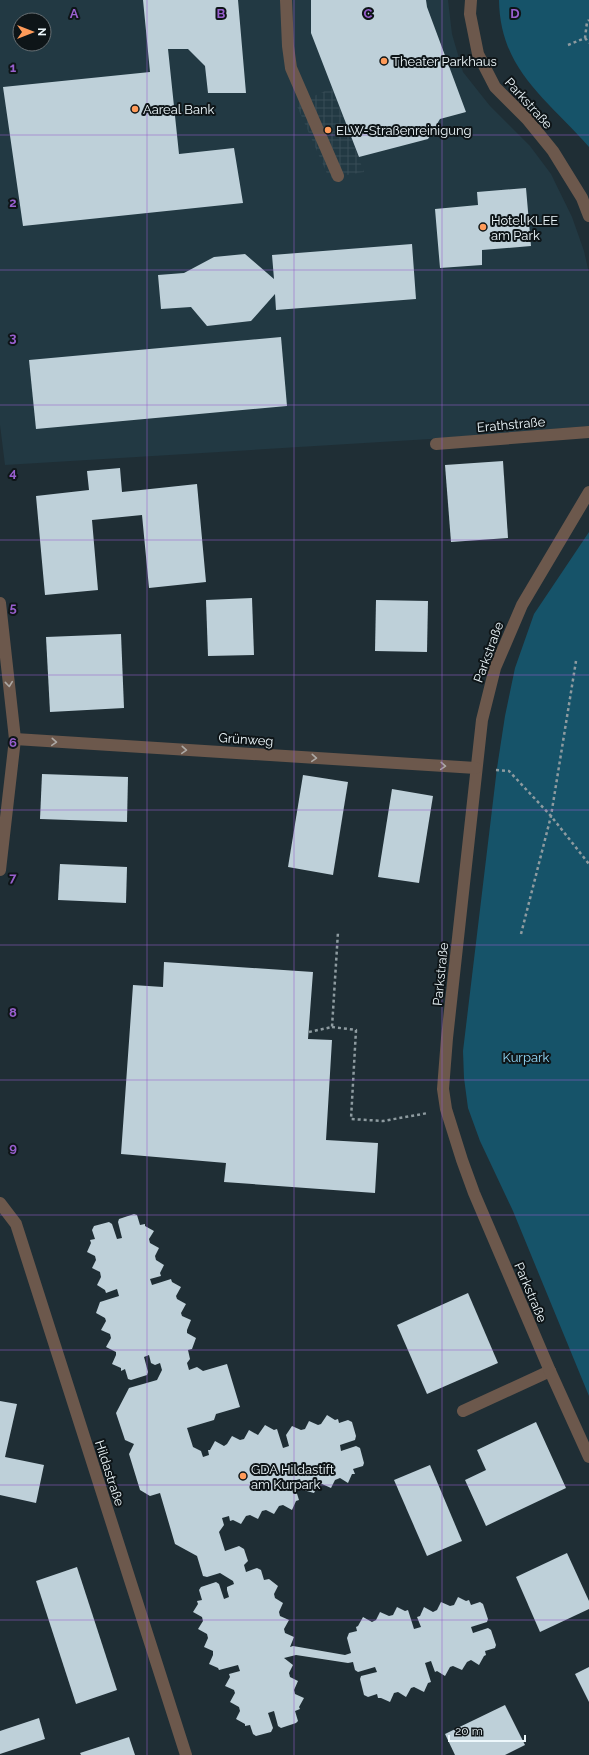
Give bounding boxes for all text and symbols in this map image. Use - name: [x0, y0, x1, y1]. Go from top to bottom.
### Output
- text: A: [70, 6, 79, 21]
- text: B: [217, 6, 226, 21]
- text: C: [364, 6, 373, 21]
- text: D: [510, 6, 520, 21]
- north arrow: [12, 12, 52, 52]
- text: N: [35, 28, 48, 36]
- place label: Theater Parkhaus: [392, 54, 497, 69]
- marker: Theater Parkhaus: [379, 56, 389, 66]
- text: 1: [10, 60, 17, 75]
- street label: Parkstraße: [502, 75, 556, 132]
- place label: Aareal Bank: [143, 102, 215, 117]
- marker: Aareal Bank: [130, 104, 140, 114]
- place label: ELW-Straßenreinigung: [336, 123, 472, 138]
- marker: ELW-Straßenreinigung: [323, 125, 333, 135]
- text: 2: [9, 195, 17, 210]
- place label: Hotel KLEE am Park: [491, 213, 558, 243]
- marker: Hotel KLEE am Park: [478, 222, 488, 232]
- text: 3: [9, 330, 17, 345]
- street label: Erathstraße: [476, 414, 546, 435]
- text: 4: [9, 465, 17, 480]
- text: 5: [9, 600, 17, 615]
- street label: Parkstraße: [471, 619, 507, 685]
- one-way arrow: [4, 681, 13, 687]
- street label: Grünweg: [218, 730, 274, 749]
- text: 6: [9, 735, 17, 750]
- one-way arrow: [51, 737, 57, 746]
- one-way arrow: [181, 745, 187, 754]
- one-way arrow: [311, 753, 317, 762]
- one-way arrow: [440, 761, 446, 770]
- text: 7: [9, 870, 17, 885]
- street label: Parkstraße: [430, 941, 451, 1006]
- text: 8: [9, 1005, 17, 1020]
- park label: Kurpark: [503, 1050, 550, 1065]
- text: 9: [9, 1140, 17, 1155]
- street label: Parkstraße: [511, 1260, 550, 1325]
- street label: Hildastraße: [92, 1438, 127, 1508]
- place label: GDA Hildastift am Kurpark: [251, 1462, 335, 1492]
- marker: GDA Hildastift am Kurpark: [238, 1471, 248, 1481]
- scale bar: [449, 1717, 525, 1743]
- text: 20 m: [455, 1724, 483, 1738]

